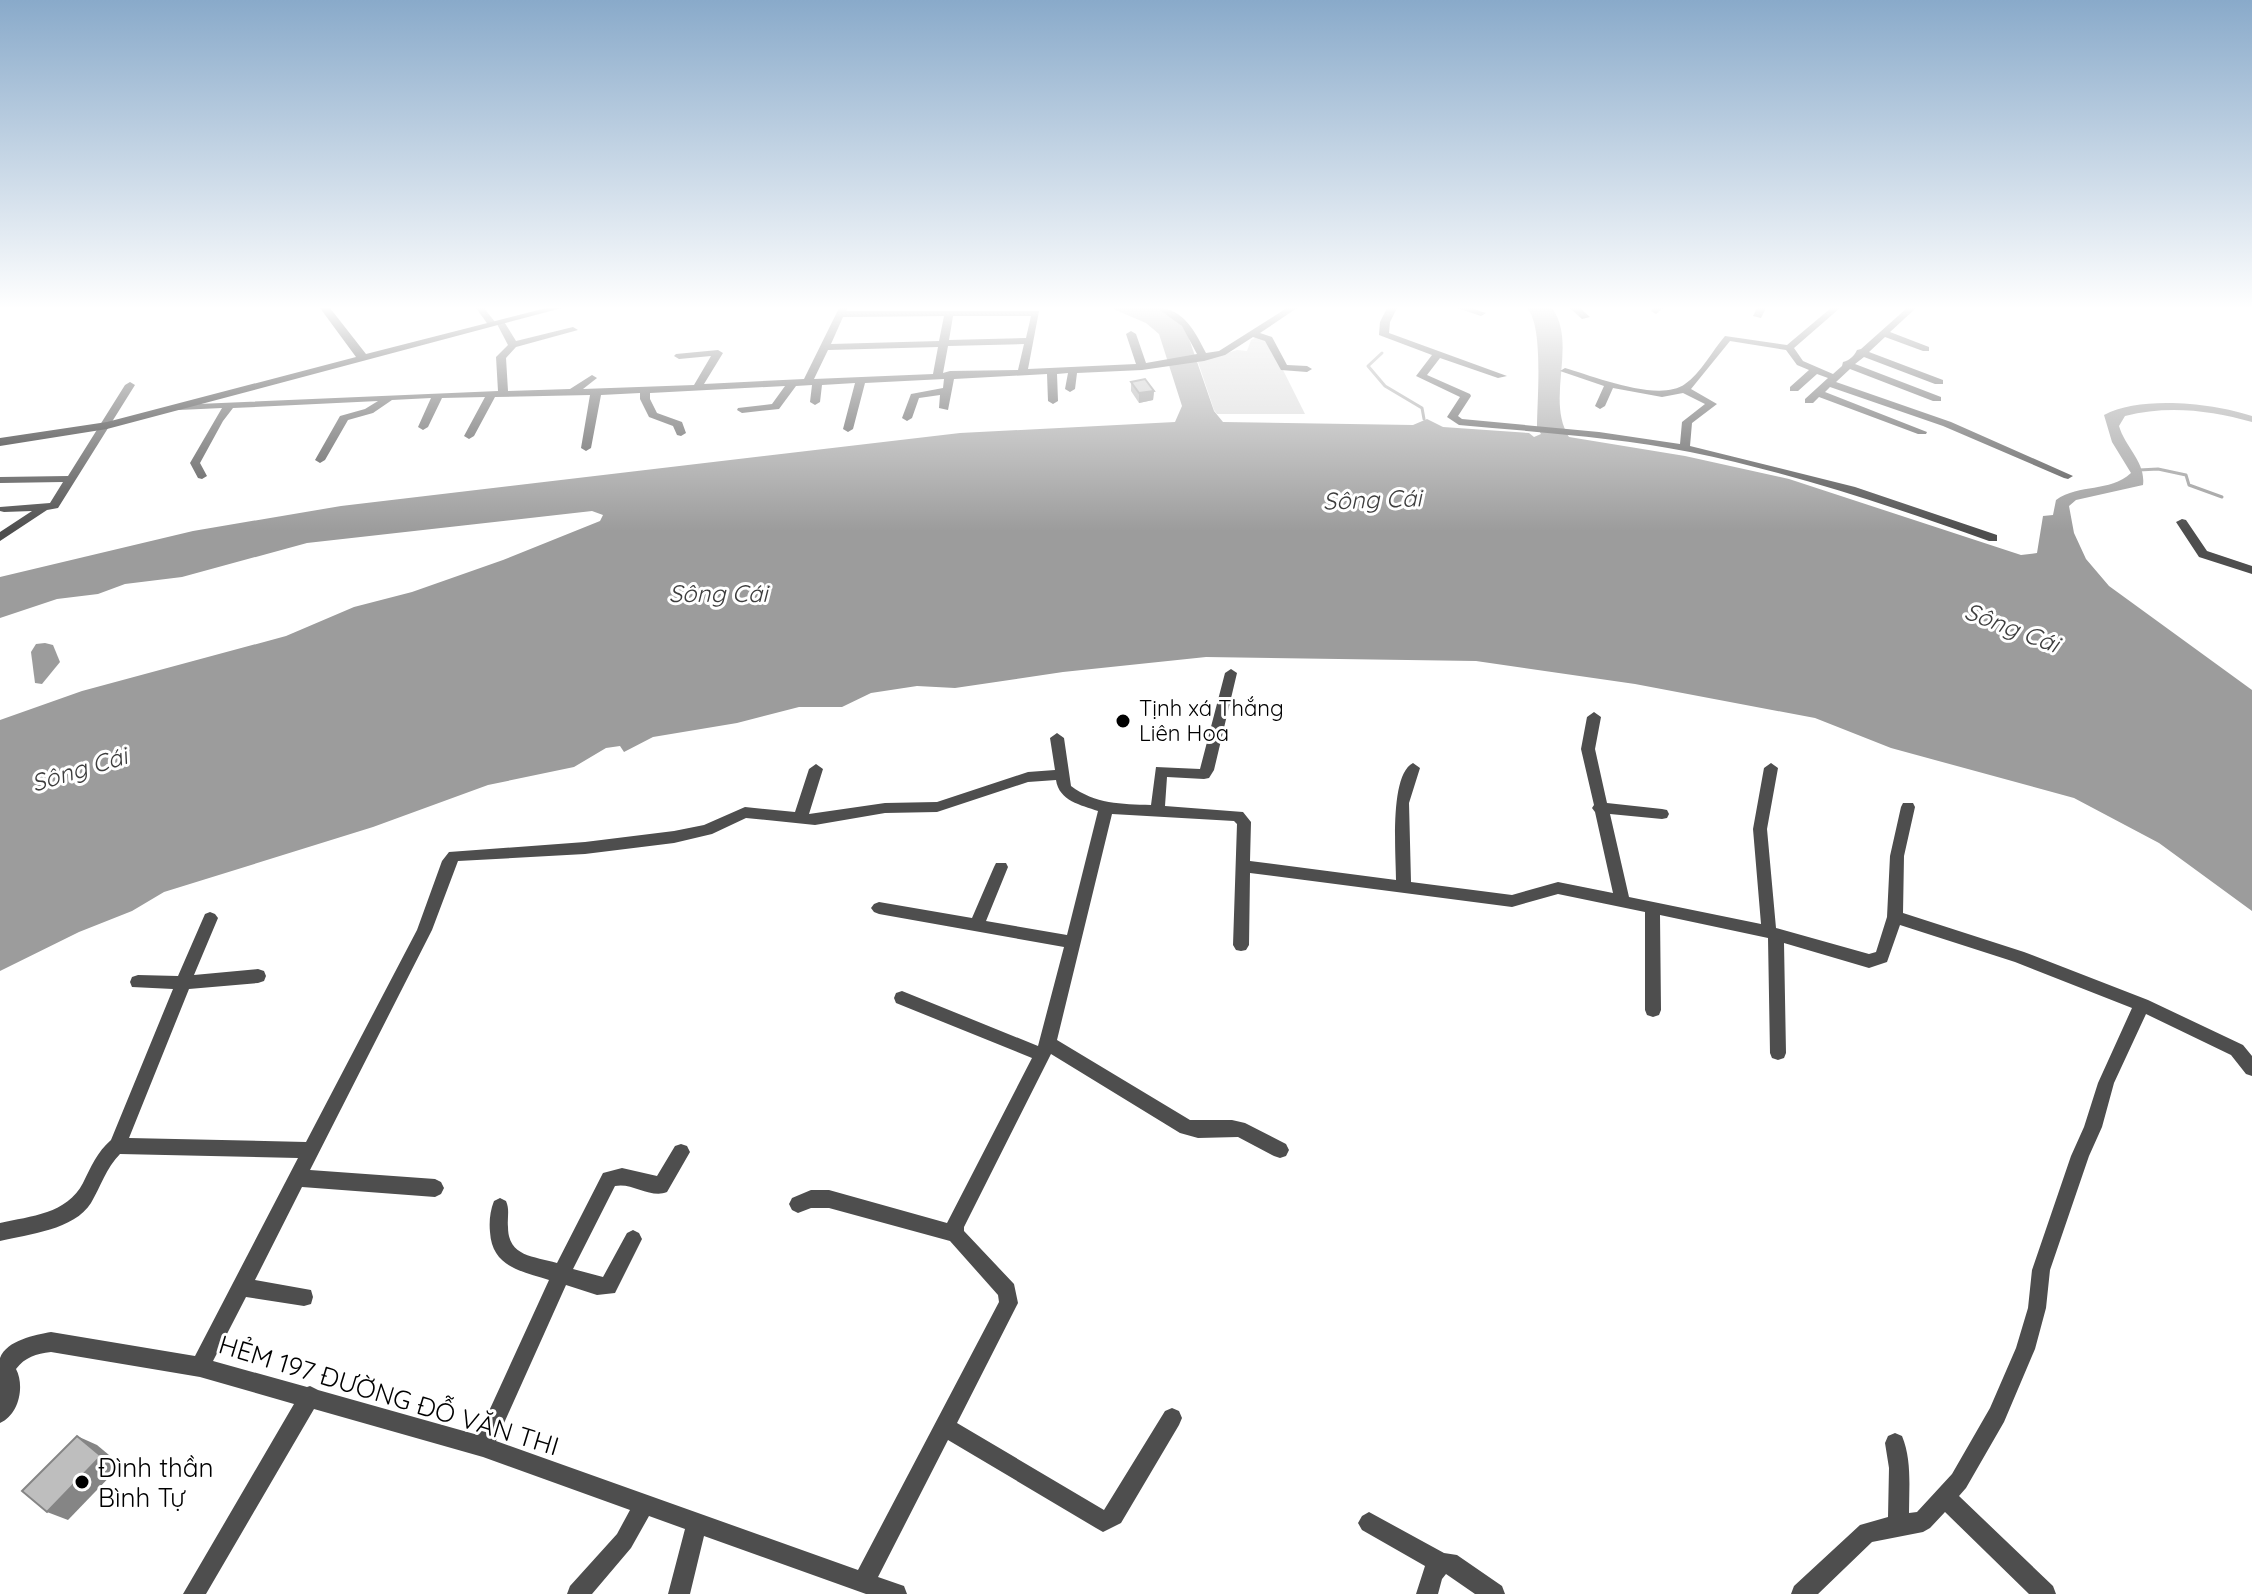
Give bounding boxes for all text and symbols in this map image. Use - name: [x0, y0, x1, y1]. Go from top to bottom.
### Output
- water label: Sông Cái: [1322, 482, 1425, 516]
- water label: Sông Cái: [669, 578, 770, 608]
- water label: Sông Cái: [1961, 595, 2066, 660]
- place label: Tịnh xá Thắng Liên Hoa: [1139, 694, 1284, 747]
- marker: Tịnh xá Thắng Liên Hoa: [1114, 712, 1132, 730]
- water label: Sông Cái: [27, 739, 133, 798]
- street label: HẺM 197 ĐƯỜNG ĐỖ VĂN THI: [215, 1326, 564, 1463]
- place label: Đình thần Bình Tự: [98, 1451, 214, 1514]
- marker: Đình thần Bình Tự: [73, 1473, 91, 1491]

